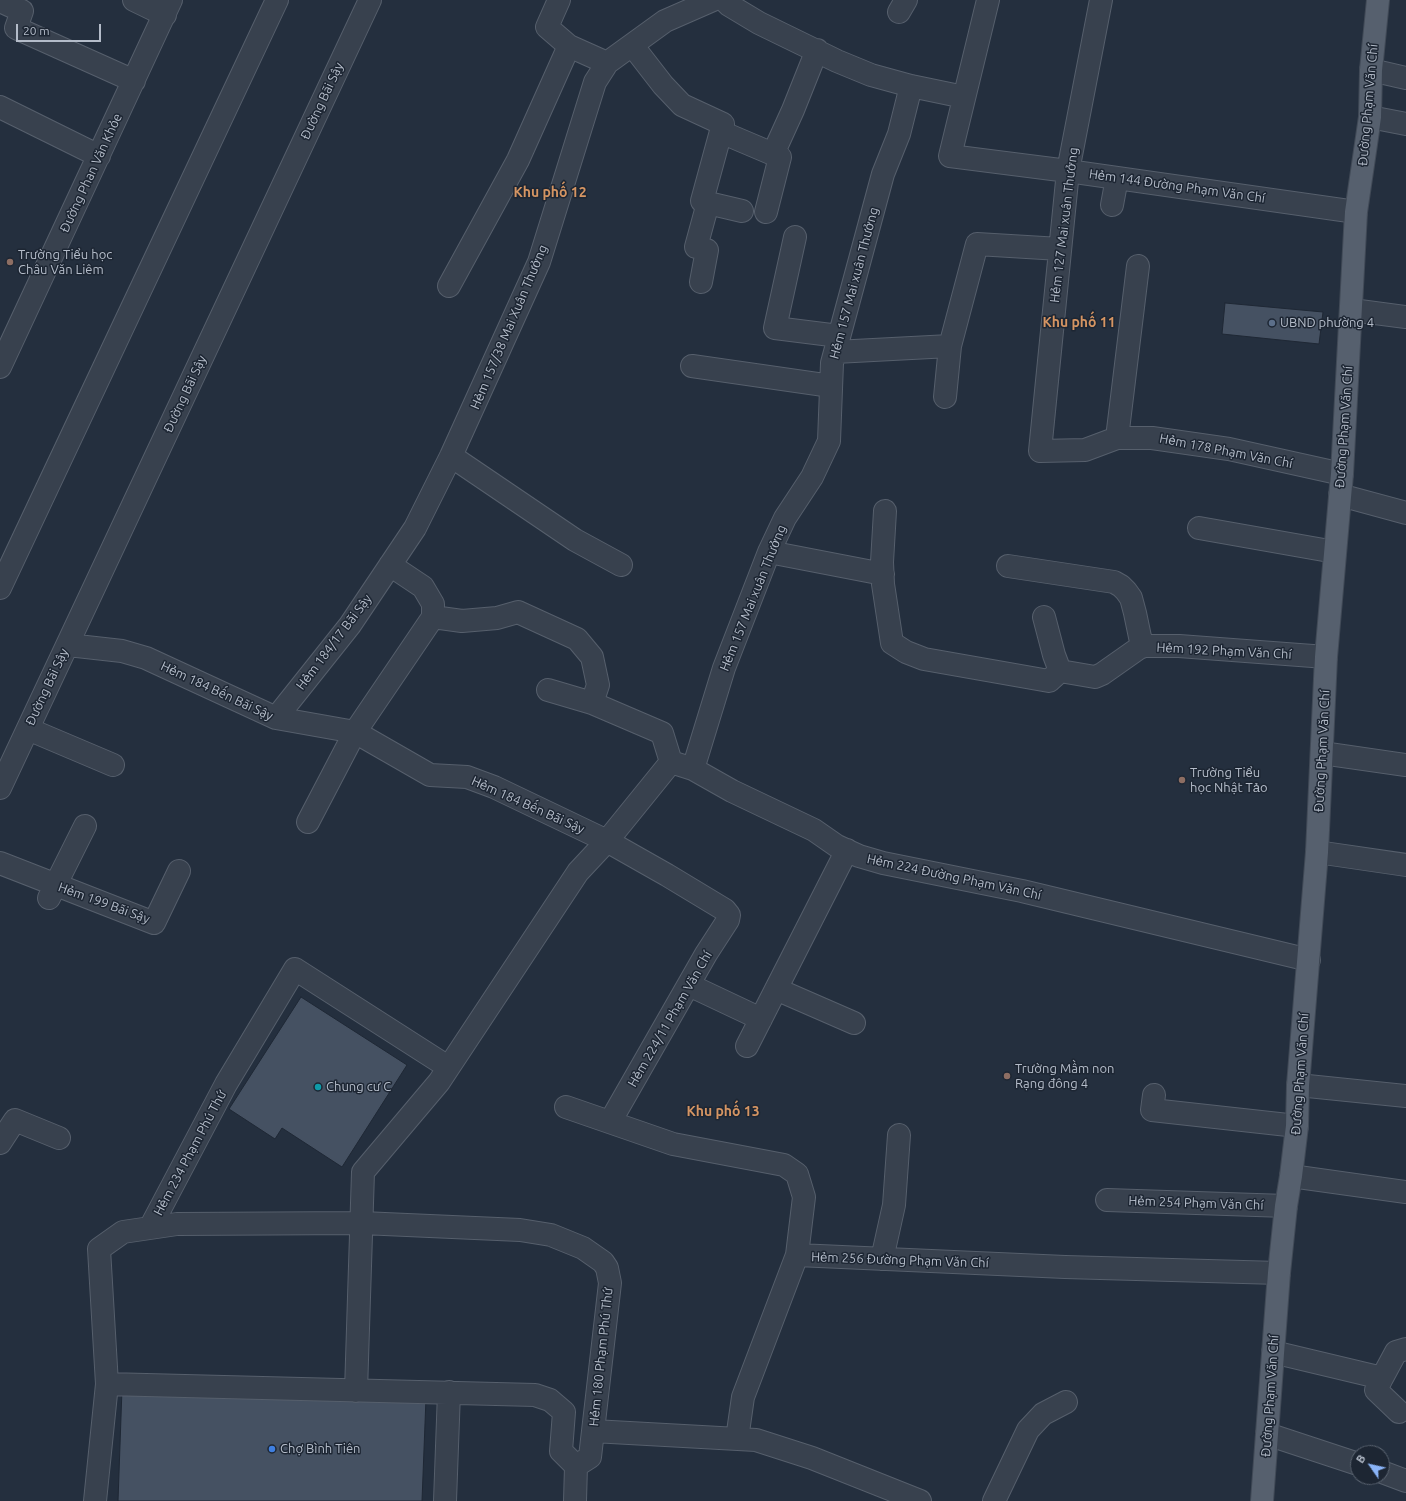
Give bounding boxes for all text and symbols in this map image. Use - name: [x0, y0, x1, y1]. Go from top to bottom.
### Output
- scale bar: [18, 16, 103, 42]
- text: 20 m: [23, 24, 50, 37]
- street label: Đường Phạm Văn Chí: [1355, 43, 1381, 167]
- street label: Đường Bãi Sậy: [297, 60, 347, 142]
- street label: Đường Phan Văn Khỏe: [57, 111, 125, 235]
- street label: Hẻm 127 Mai xuân Thưởng: [1047, 146, 1081, 304]
- street label: Hẻm 144 Đường Phạm Văn Chí: [1088, 166, 1266, 206]
- district label: Khu phố 12: [513, 184, 587, 200]
- street label: Hẻm 157 Mai xuân Thưởng: [826, 205, 882, 361]
- street label: Hẻm 157/38 Mai Xuân Thưởng: [467, 242, 551, 412]
- place label: Trường Tiểu học Châu Văn Liêm: [18, 247, 112, 278]
- marker: Trường Tiểu học Châu Văn Liêm: [5, 257, 15, 267]
- district label: Khu phố 11: [1042, 314, 1116, 330]
- place label: UBND phường 4: [1280, 315, 1374, 331]
- marker: UBND phường 4: [1267, 318, 1277, 328]
- street label: Đường Bãi Sậy: [160, 353, 210, 435]
- street label: Đường Phạm Văn Chí: [1332, 365, 1356, 489]
- street label: Hẻm 178 Phạm Văn Chí: [1158, 430, 1294, 472]
- street label: Hẻm 157 Mai xuân Thưởng: [716, 523, 790, 673]
- street label: Hẻm 184/17 Bãi Sậy: [293, 591, 375, 693]
- street label: Hẻm 192 Phạm Văn Chí: [1156, 640, 1292, 662]
- street label: Đường Bãi Sậy: [22, 646, 72, 728]
- street label: Hẻm 184 Bến Bãi Sậy: [158, 658, 276, 724]
- street label: Đường Phạm Văn Chí: [1311, 690, 1333, 812]
- place label: Trường Tiểu học Nhật Tảo: [1190, 765, 1268, 796]
- street label: Hẻm 184 Bến Bãi Sậy: [469, 773, 587, 837]
- marker: Trường Tiểu học Nhật Tảo: [1177, 775, 1187, 785]
- street label: Hẻm 224 Đường Phạm Văn Chí: [865, 851, 1043, 903]
- street label: Hẻm 199 Bãi Sậy: [56, 879, 152, 927]
- street label: Hẻm 224/11 Phạm Văn Chí: [625, 948, 715, 1090]
- street label: Đường Phạm Văn Chí: [1288, 1012, 1312, 1136]
- place label: Trường Mầm non Rạng đông 4: [1015, 1061, 1115, 1092]
- marker: Trường Mầm non Rạng đông 4: [1002, 1071, 1012, 1081]
- place label: Chung cư C: [326, 1079, 391, 1095]
- marker: Chung cư C: [313, 1082, 323, 1092]
- street label: Hẻm 234 Phạm Phú Thứ: [150, 1088, 230, 1218]
- district label: Khu phố 13: [686, 1103, 760, 1119]
- street label: Hẻm 254 Phạm Văn Chí: [1128, 1193, 1264, 1213]
- street label: Hẻm 256 Đường Phạm Văn Chí: [811, 1249, 989, 1271]
- street label: Hẻm 180 Phạm Phú Thứ: [586, 1287, 616, 1427]
- street label: Đường Phạm Văn Chí: [1258, 1334, 1282, 1458]
- place label: Chợ Bình Tiên: [280, 1441, 361, 1457]
- marker: Chợ Bình Tiên: [267, 1444, 277, 1454]
- north arrow: [1350, 1445, 1390, 1485]
- text: B: [1354, 1452, 1368, 1465]

